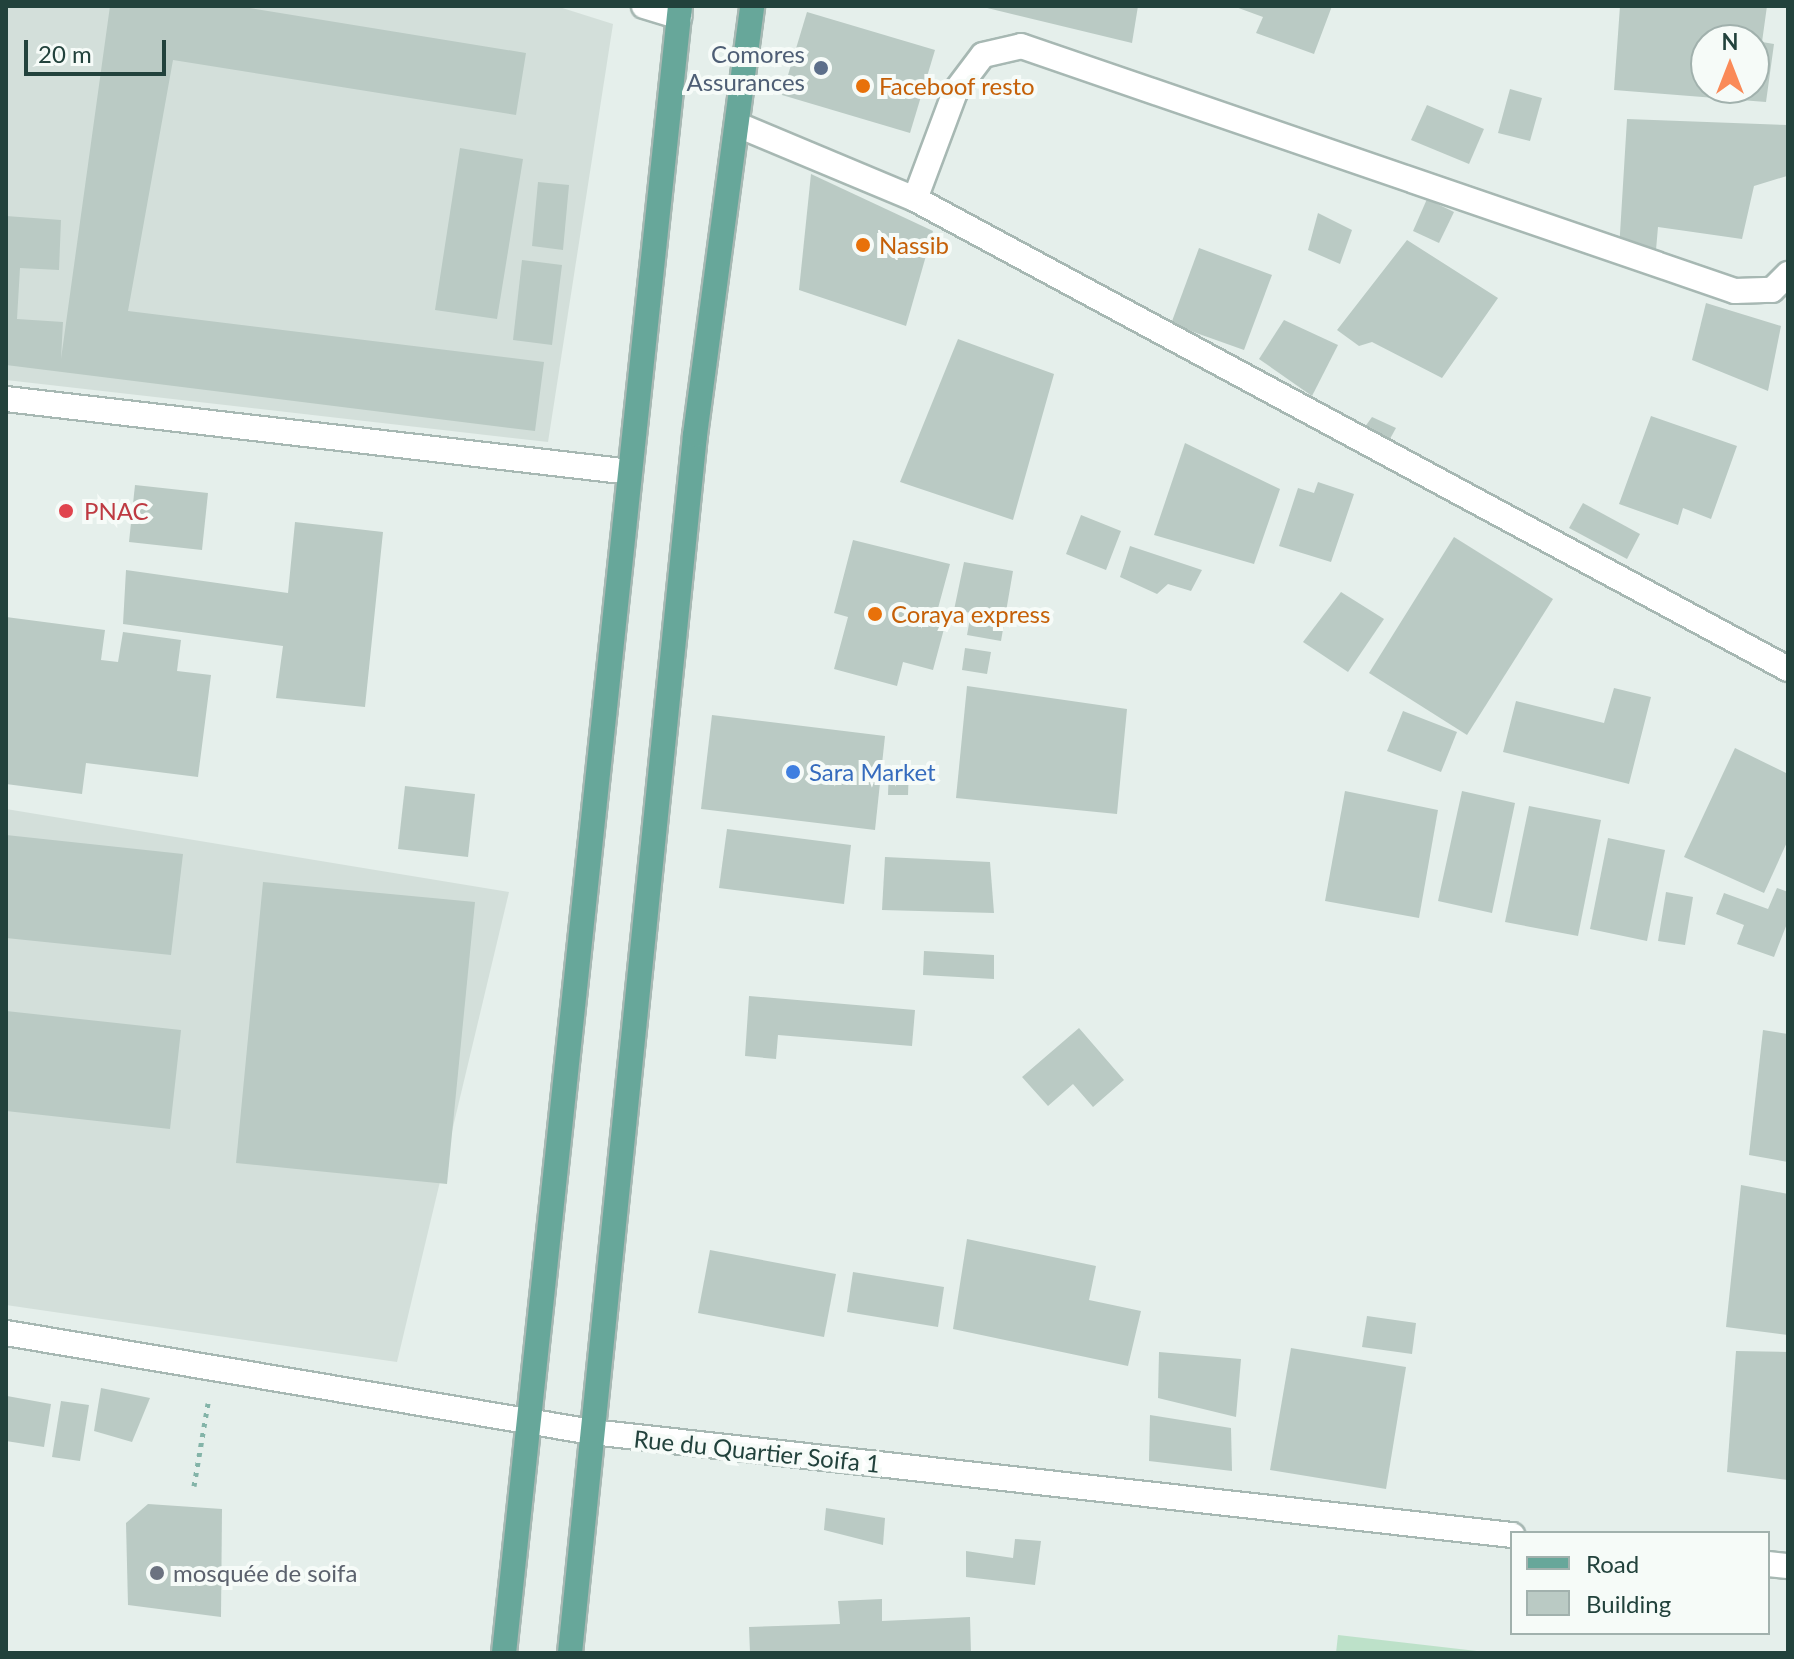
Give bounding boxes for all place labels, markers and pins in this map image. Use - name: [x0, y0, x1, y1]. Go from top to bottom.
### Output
- place label: Comores Assurances: [686, 40, 805, 96]
- marker: Comores Assurances: [812, 59, 830, 77]
- place label: Faceboof resto: [879, 72, 1035, 100]
- marker: Faceboof resto: [854, 77, 872, 95]
- place label: Nassib: [879, 231, 949, 259]
- marker: Nassib: [854, 236, 872, 254]
- place label: PNAC: [84, 497, 149, 525]
- marker: PNAC: [55, 500, 77, 522]
- place label: Coraya express: [891, 600, 1050, 628]
- marker: Coraya express: [866, 605, 884, 623]
- place label: Sara Market: [809, 758, 936, 786]
- marker: Sara Market: [784, 763, 802, 781]
- place label: mosquée de soifa: [173, 1559, 357, 1587]
- marker: mosquée de soifa: [148, 1564, 166, 1582]

